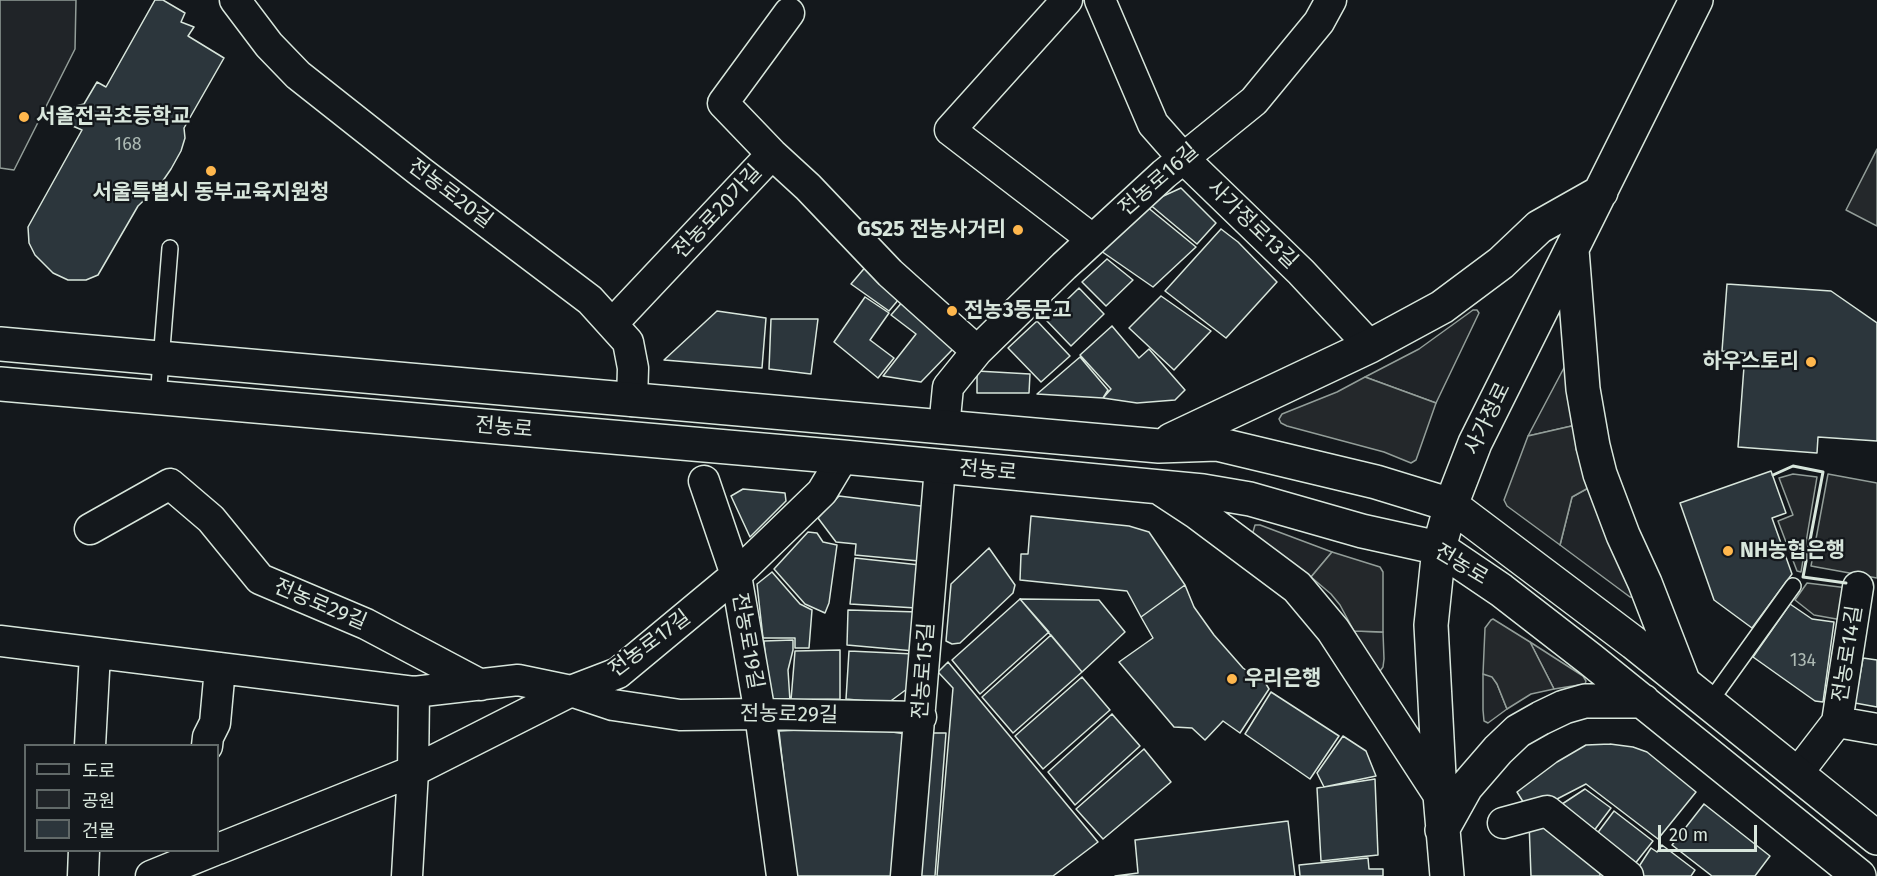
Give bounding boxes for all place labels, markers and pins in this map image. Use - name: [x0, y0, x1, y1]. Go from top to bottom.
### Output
- place label: 서울전곡초등학교: [36, 104, 191, 130]
- marker: 서울전곡초등학교: [17, 110, 31, 124]
- marker: 서울특별시 동부교육지원청: [204, 164, 218, 178]
- place label: 서울특별시 동부교육지원청: [93, 180, 329, 206]
- place label: GS25 전농사거리: [857, 217, 1006, 243]
- marker: GS25 전농사거리: [1011, 223, 1025, 237]
- place label: 전농3동문고: [964, 298, 1072, 324]
- marker: 전농3동문고: [945, 304, 959, 318]
- place label: 하우스토리: [1702, 349, 1799, 375]
- marker: 하우스토리: [1804, 355, 1818, 369]
- place label: NH농협은행: [1740, 538, 1845, 564]
- marker: NH농협은행: [1721, 544, 1735, 558]
- place label: 우리은행: [1244, 666, 1321, 692]
- marker: 우리은행: [1225, 672, 1239, 686]

